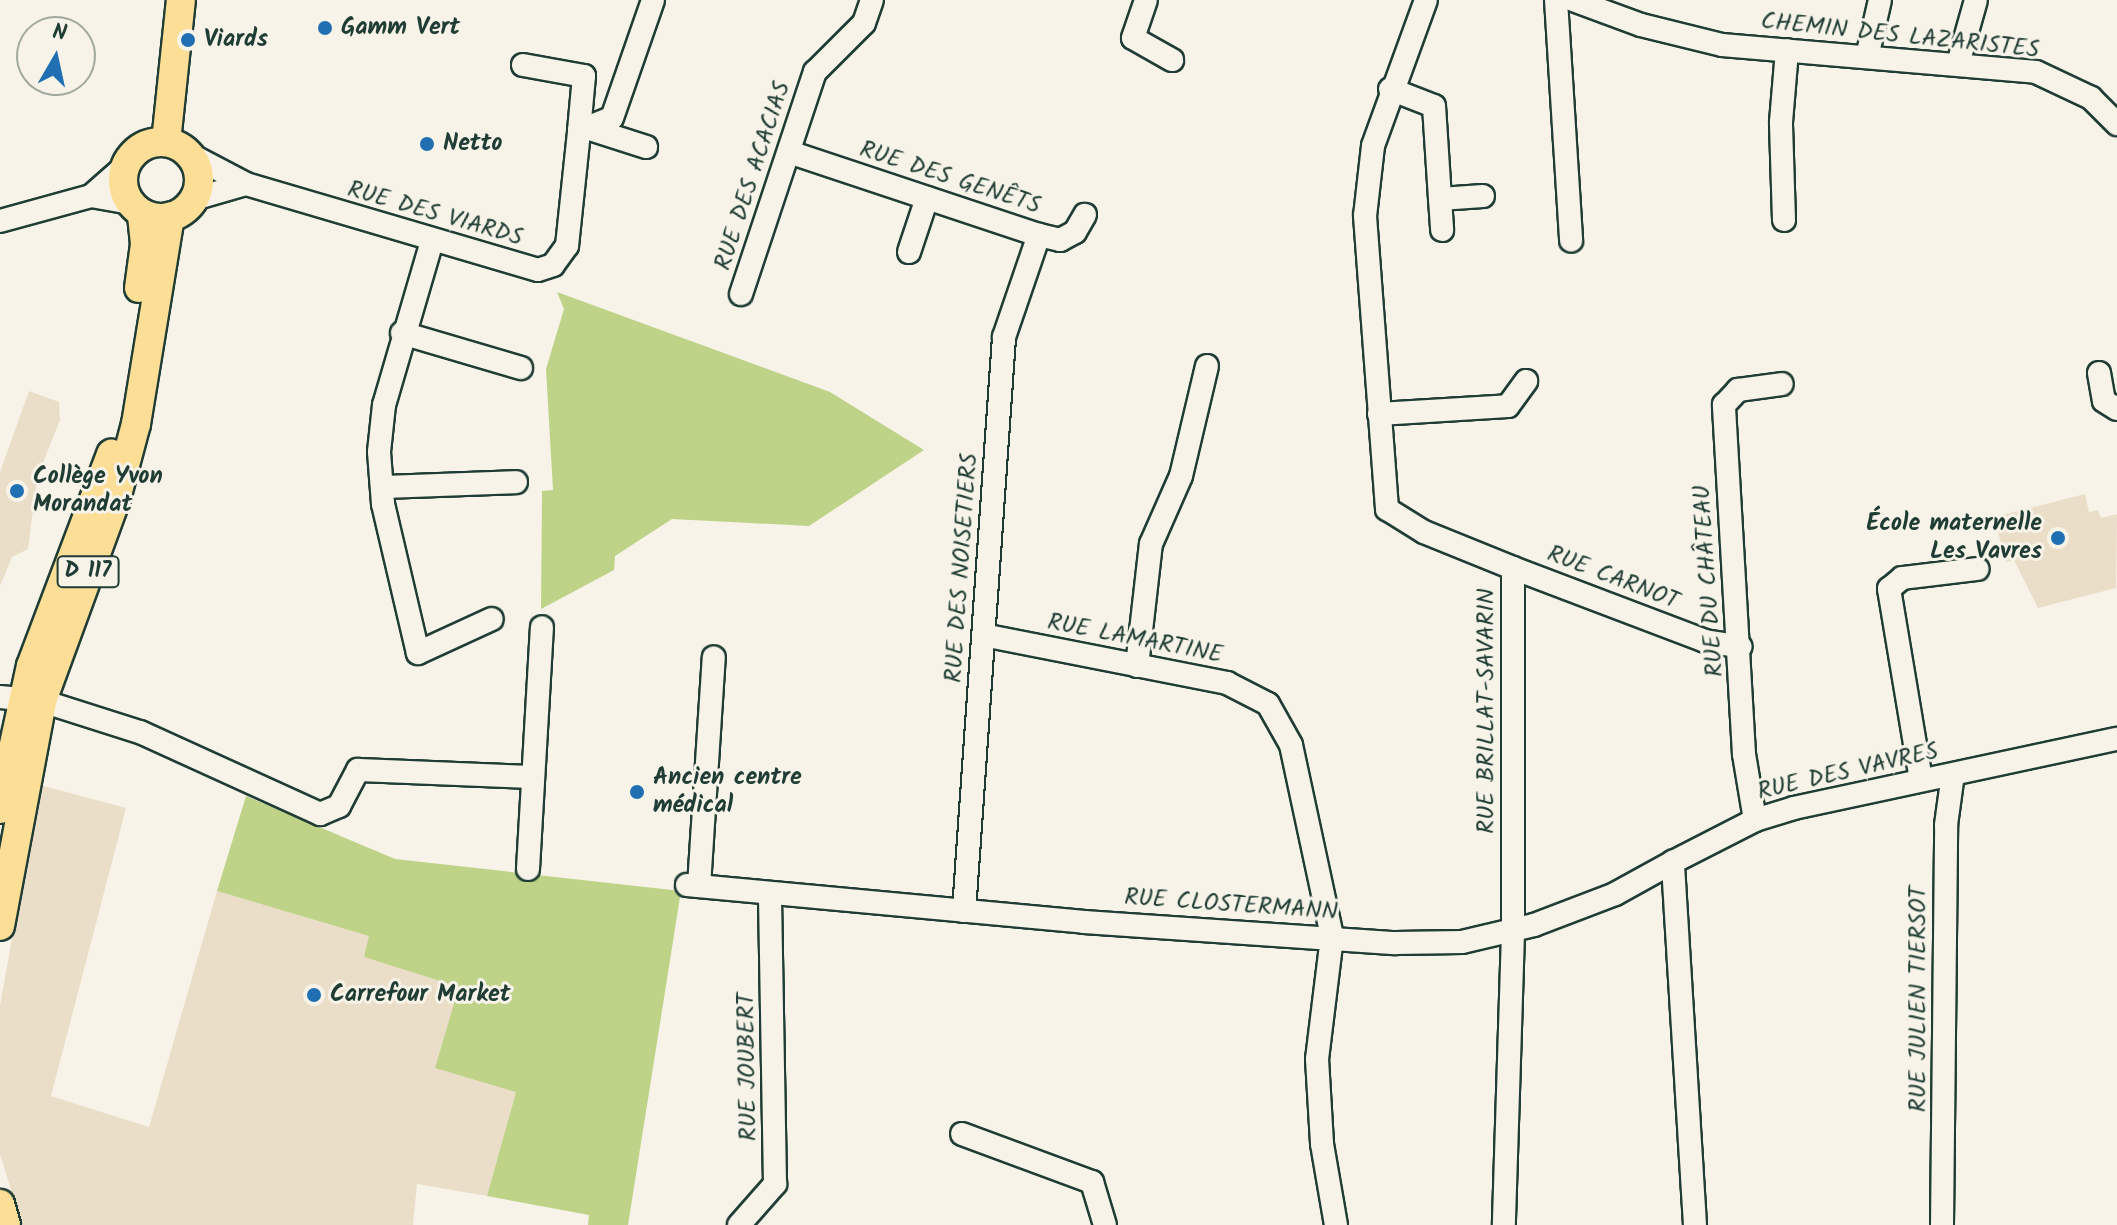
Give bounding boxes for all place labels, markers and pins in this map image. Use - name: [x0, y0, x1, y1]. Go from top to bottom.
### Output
- place label: Gamm Vert: [341, 14, 460, 42]
- marker: Gamm Vert: [316, 19, 334, 37]
- place label: Viards: [204, 26, 268, 54]
- marker: Viards: [179, 31, 197, 49]
- place label: Netto: [443, 130, 502, 158]
- marker: Netto: [418, 135, 436, 153]
- place label: Collège Yvon Morandat: [33, 463, 163, 519]
- marker: Collège Yvon Morandat: [8, 482, 26, 500]
- place label: École maternelle Les Vavres: [1866, 510, 2042, 566]
- marker: École maternelle Les Vavres: [2049, 529, 2067, 547]
- place label: Ancien centre médical: [653, 764, 802, 820]
- marker: Ancien centre médical: [628, 783, 646, 801]
- place label: Carrefour Market: [330, 981, 511, 1009]
- marker: Carrefour Market: [305, 986, 323, 1004]

